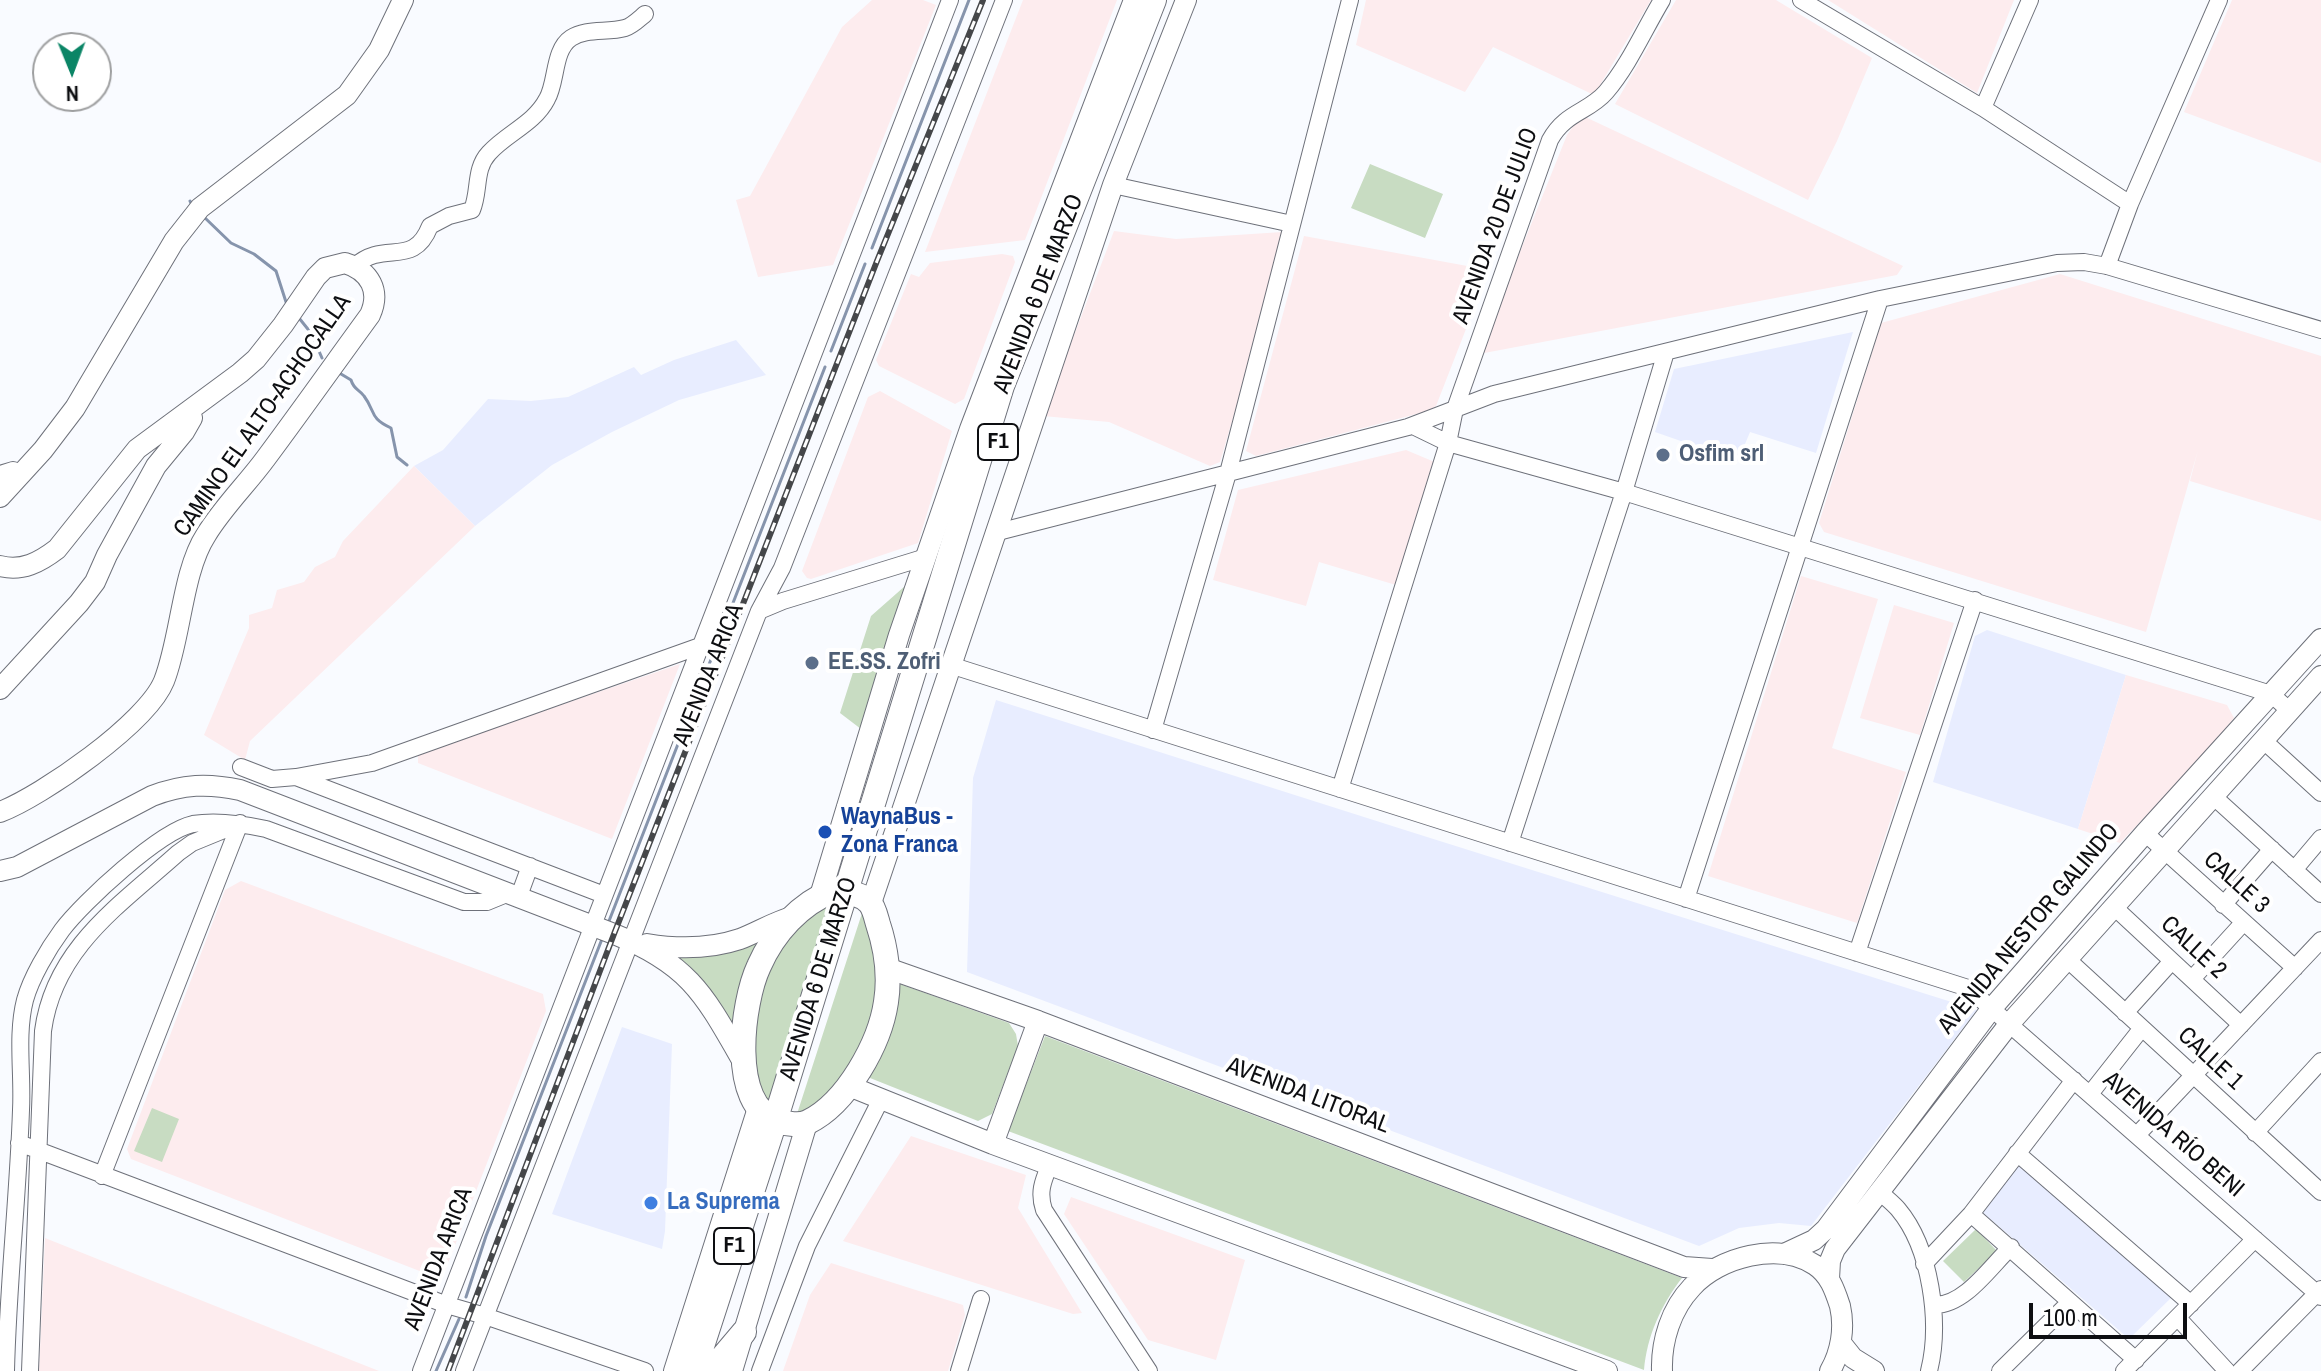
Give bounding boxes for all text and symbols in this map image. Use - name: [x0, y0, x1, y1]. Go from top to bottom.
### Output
- north arrow: [32, 32, 112, 112]
- text: N: [66, 79, 79, 109]
- street label: AVENIDA 20 DE JULIO: [1447, 124, 1545, 328]
- street label: AVENIDA 6 DE MARZO: [988, 190, 1090, 398]
- street label: CAMINO EL ALTO-ACHOCALLA: [168, 289, 358, 543]
- road number: F1: [978, 424, 1018, 460]
- place label: Osfim srl: [1679, 441, 1764, 469]
- marker: Osfim srl: [1654, 446, 1672, 464]
- street label: AVENIDA ARICA: [667, 600, 751, 750]
- place label: EE.SS. Zofri: [828, 649, 941, 677]
- marker: EE.SS. Zofri: [803, 654, 821, 672]
- place label: WaynaBus - Zona Franca: [841, 804, 958, 860]
- street label: AVENIDA NESTOR GALINDO: [1932, 818, 2126, 1040]
- marker: WaynaBus - Zona Franca: [816, 823, 834, 841]
- street label: CALLE 3: [2197, 846, 2275, 920]
- street label: AVENIDA 6 DE MARZO: [774, 874, 864, 1084]
- street label: CALLE 2: [2154, 911, 2232, 985]
- street label: CALLE 1: [2171, 1022, 2249, 1096]
- street label: AVENIDA LITORAL: [1222, 1052, 1394, 1140]
- street label: AVENIDA RÍO BENI: [2097, 1066, 2249, 1204]
- street label: AVENIDA ARICA: [399, 1184, 479, 1334]
- place label: La Suprema: [667, 1189, 780, 1217]
- marker: La Suprema: [642, 1194, 660, 1212]
- road number: F1: [714, 1228, 754, 1264]
- scale bar: [2033, 1287, 2191, 1337]
- text: 100 m: [2043, 1301, 2098, 1333]

